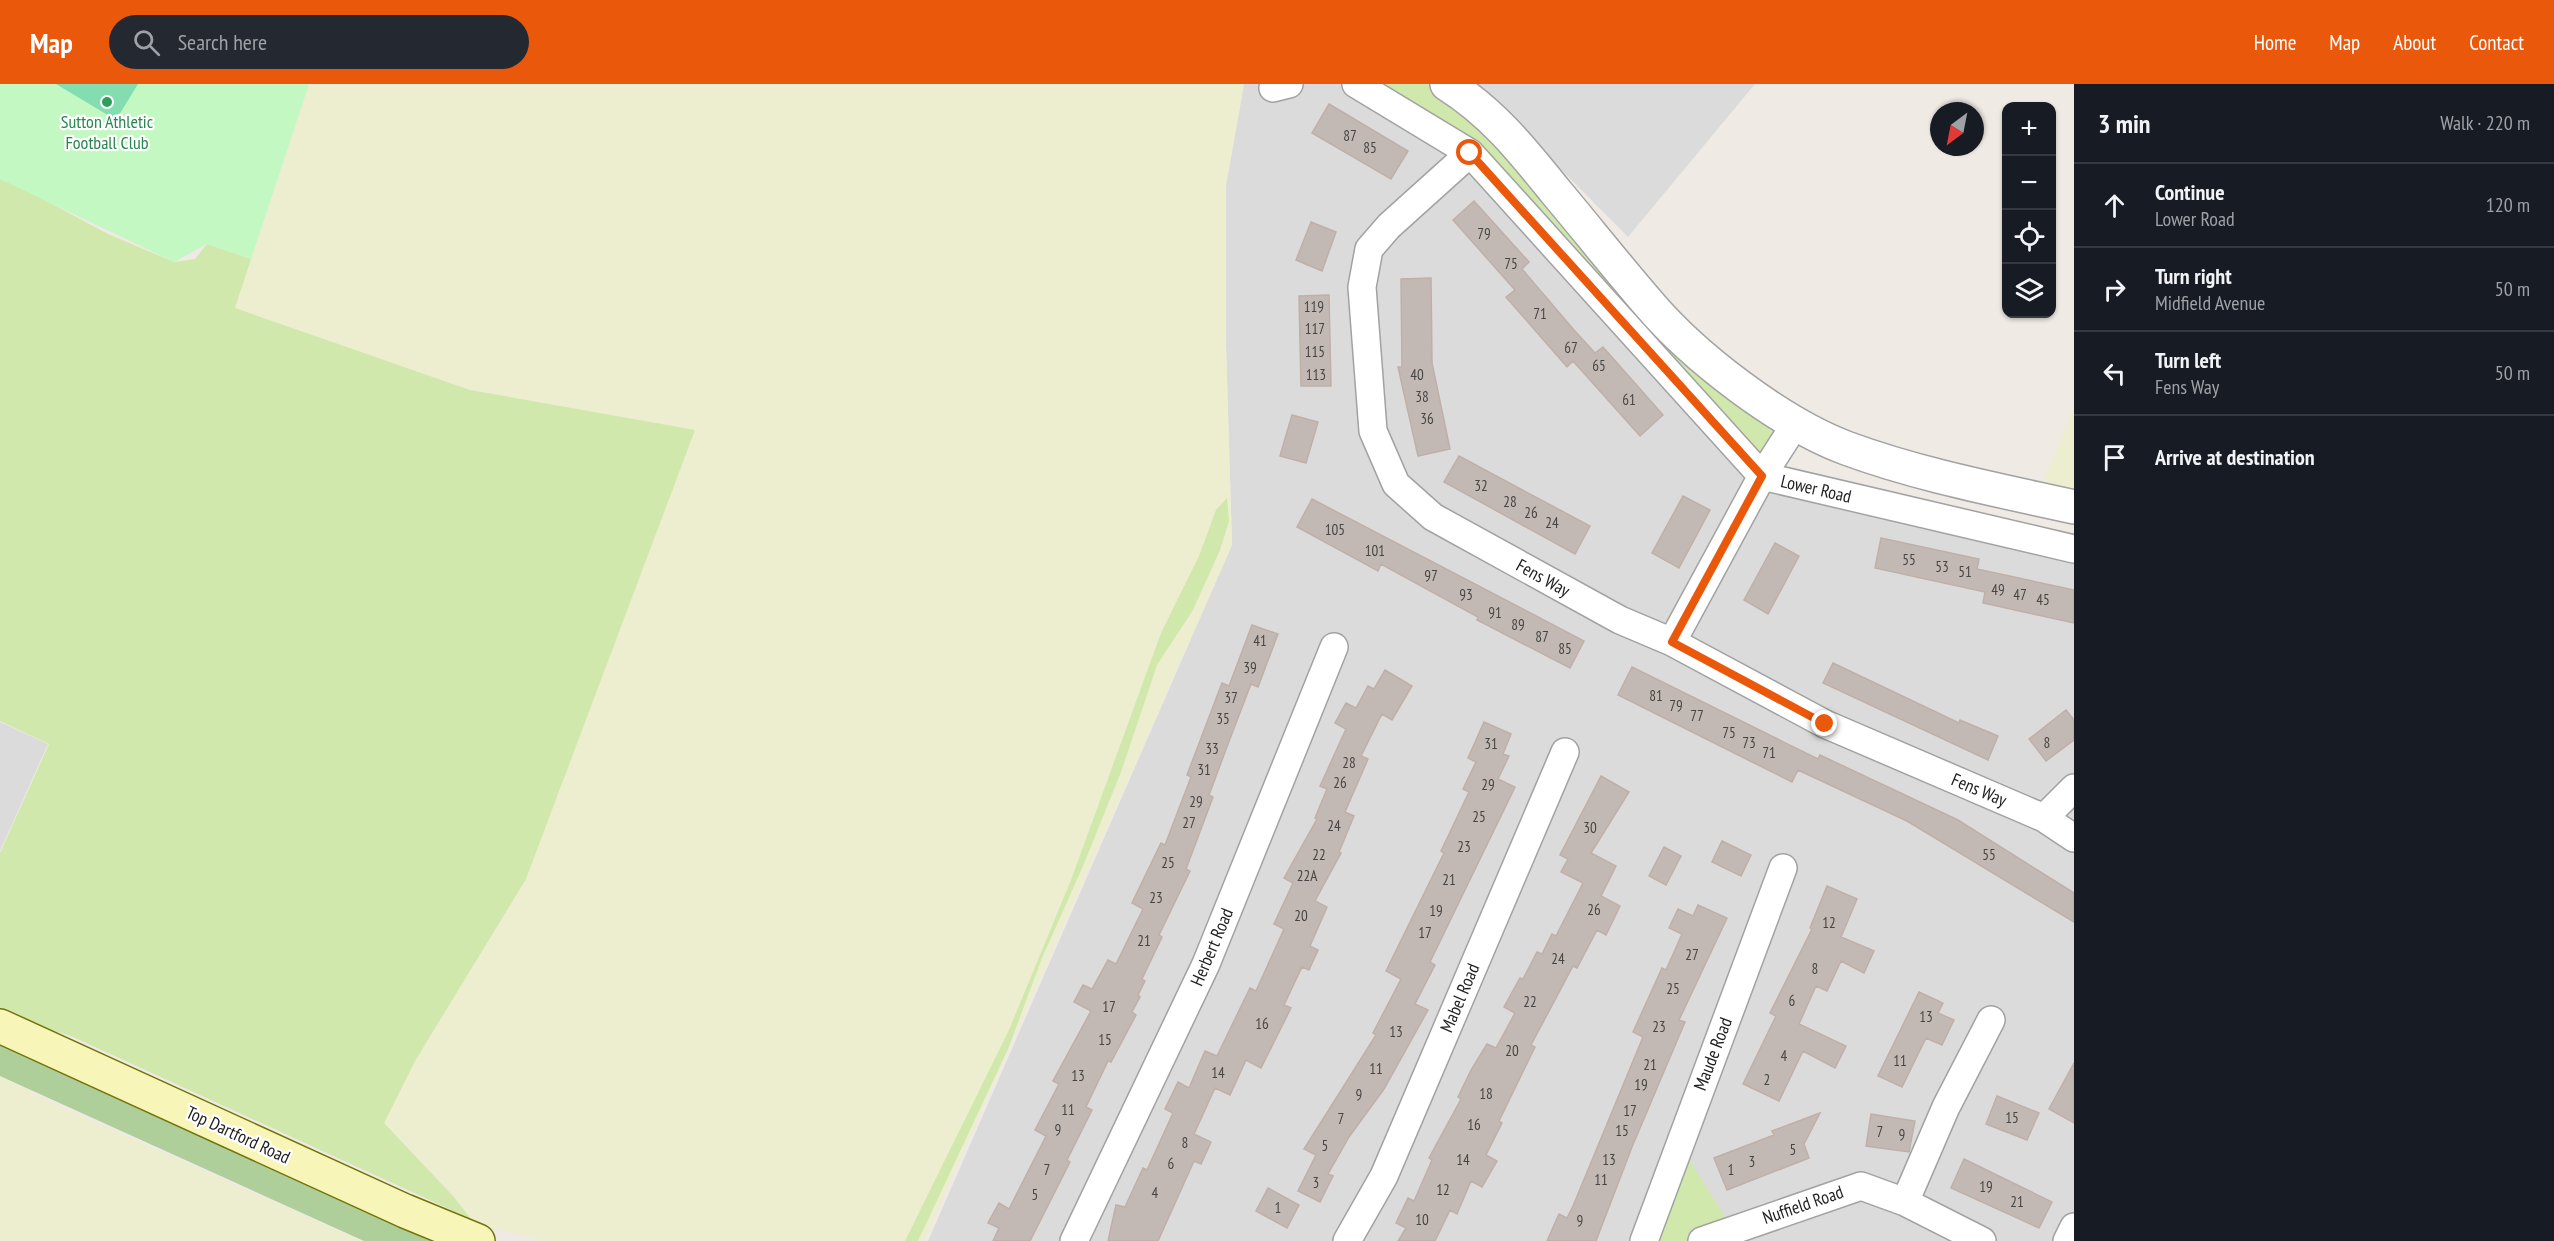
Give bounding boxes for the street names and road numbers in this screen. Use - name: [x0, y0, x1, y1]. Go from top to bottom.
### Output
- street label: Lower Road: [1779, 469, 1854, 508]
- street label: Fens Way: [1512, 553, 1574, 602]
- street label: Fens Way: [1948, 768, 2011, 812]
- street label: Herbert Road: [1185, 905, 1238, 989]
- street label: Mabel Road: [1435, 960, 1484, 1036]
- street label: Maude Road: [1688, 1014, 1737, 1094]
- street label: Top Dartford Road: [183, 1100, 294, 1169]
- street label: Nuffield Road: [1759, 1180, 1846, 1229]

